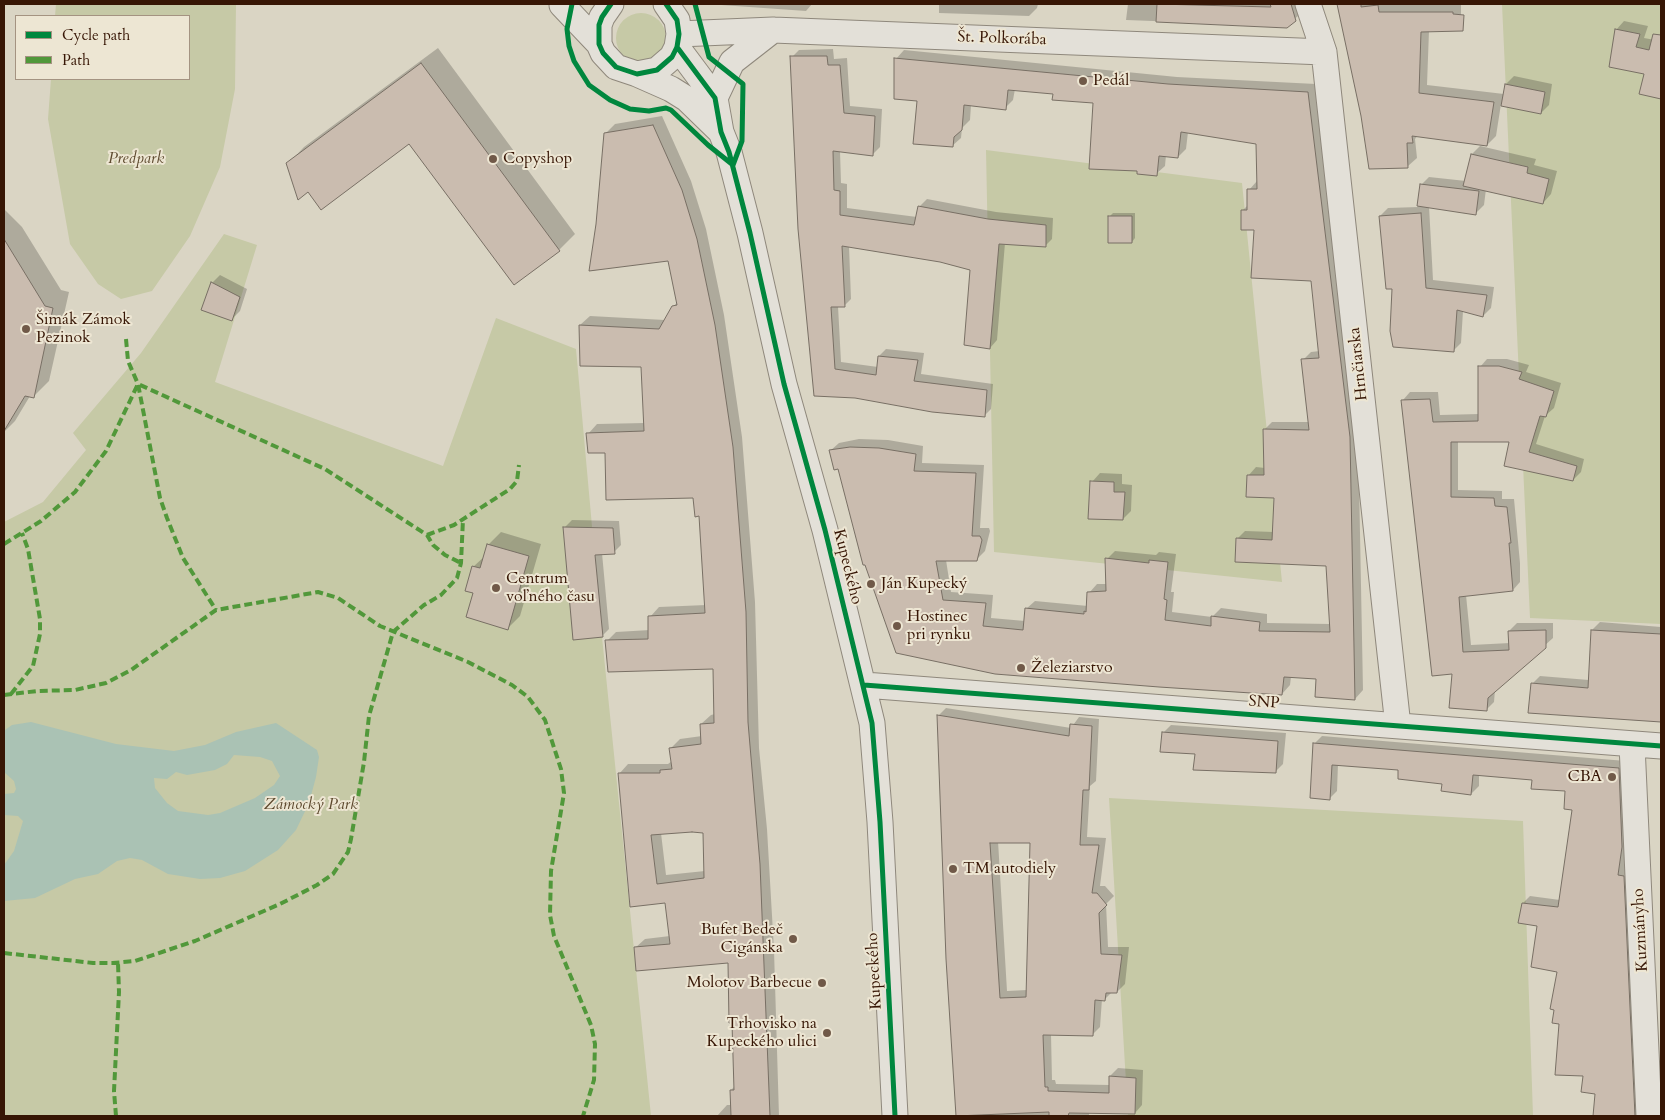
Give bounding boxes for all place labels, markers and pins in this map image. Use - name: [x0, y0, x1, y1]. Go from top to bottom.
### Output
- place label: Pedál: [1093, 71, 1129, 91]
- marker: Pedál: [1077, 75, 1089, 87]
- place label: Copyshop: [503, 149, 572, 169]
- marker: Copyshop: [487, 153, 499, 165]
- place label: Šimák Zámok Pezinok: [36, 310, 131, 348]
- marker: Šimák Zámok Pezinok: [20, 323, 32, 335]
- place label: Centrum voľného času: [506, 569, 595, 607]
- place label: Ján Kupecký: [881, 574, 968, 594]
- marker: Ján Kupecký: [865, 578, 877, 590]
- marker: Centrum voľného času: [490, 582, 502, 594]
- place label: Hostinec pri rynku: [907, 607, 971, 645]
- marker: Hostinec pri rynku: [891, 620, 903, 632]
- place label: Železiarstvo: [1031, 658, 1113, 678]
- marker: Železiarstvo: [1015, 662, 1027, 674]
- place label: CBA: [1568, 767, 1602, 787]
- marker: CBA: [1606, 771, 1618, 783]
- place label: TM autodiely: [963, 859, 1056, 879]
- marker: TM autodiely: [947, 863, 959, 875]
- place label: Bufet Bedeč Cigánska: [701, 920, 783, 958]
- marker: Bufet Bedeč Cigánska: [787, 933, 799, 945]
- place label: Molotov Barbecue: [687, 973, 812, 993]
- marker: Molotov Barbecue: [816, 977, 828, 989]
- place label: Trhovisko na Kupeckého ulici: [707, 1014, 817, 1052]
- marker: Trhovisko na Kupeckého ulici: [821, 1027, 833, 1039]

